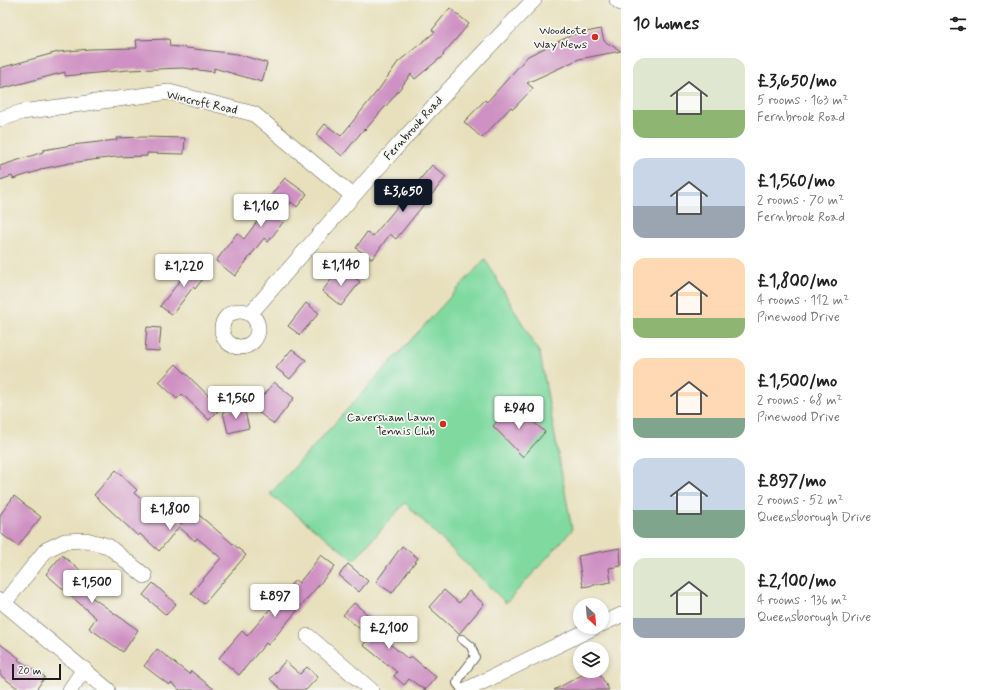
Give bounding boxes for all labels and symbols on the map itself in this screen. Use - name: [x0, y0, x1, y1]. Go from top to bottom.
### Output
- place label: Woodcote Way News: [534, 23, 587, 53]
- marker: Woodcote Way News: [590, 32, 600, 42]
- street label: Wincroft Road: [165, 87, 239, 119]
- street label: Fernbrook Road: [381, 93, 447, 164]
- pin: £3,650: [370, 179, 436, 213]
- pin: £1,160: [228, 194, 294, 228]
- pin: £1,140: [308, 253, 374, 287]
- pin: £1,220: [151, 254, 217, 288]
- pin: £1,560: [203, 386, 269, 420]
- pin: £940: [495, 396, 543, 430]
- place label: Caversham Lawn Tennis Club: [347, 410, 435, 440]
- marker: Caversham Lawn Tennis Club: [438, 419, 448, 429]
- pin: £1,800: [137, 497, 203, 531]
- pin: £1,500: [59, 570, 125, 604]
- pin: £897: [251, 584, 299, 618]
- north arrow: [573, 598, 609, 634]
- pin: £2,100: [356, 616, 422, 650]
- scale bar: [12, 662, 61, 681]

